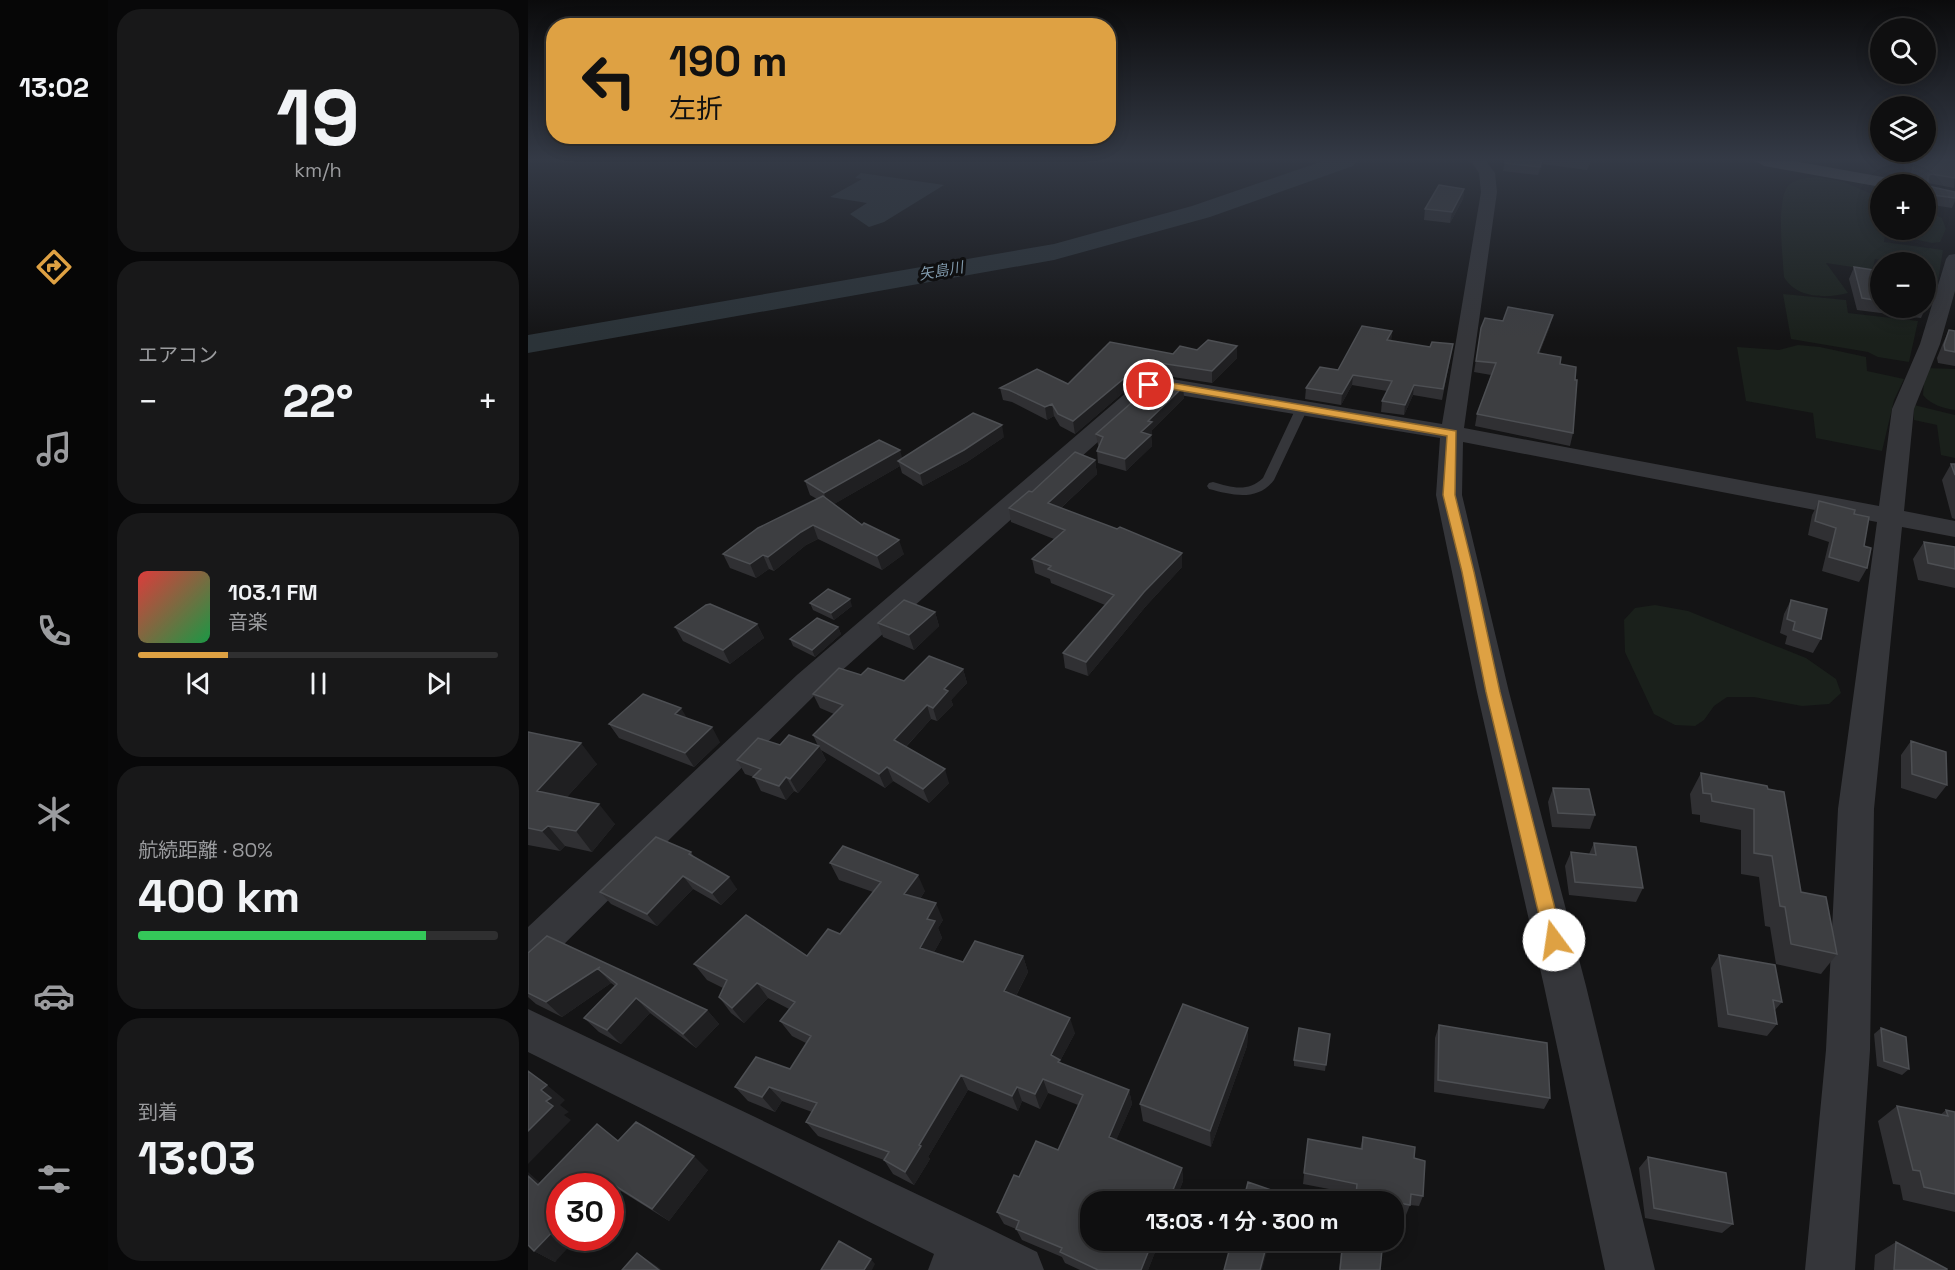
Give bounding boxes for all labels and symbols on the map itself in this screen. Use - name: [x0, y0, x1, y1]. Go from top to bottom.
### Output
- water label: 矢島川: [917, 257, 967, 284]
- pin: [1123, 359, 1174, 410]
- position arrow: [1522, 908, 1586, 972]
- speed limit sign: 30: [546, 1173, 624, 1251]

